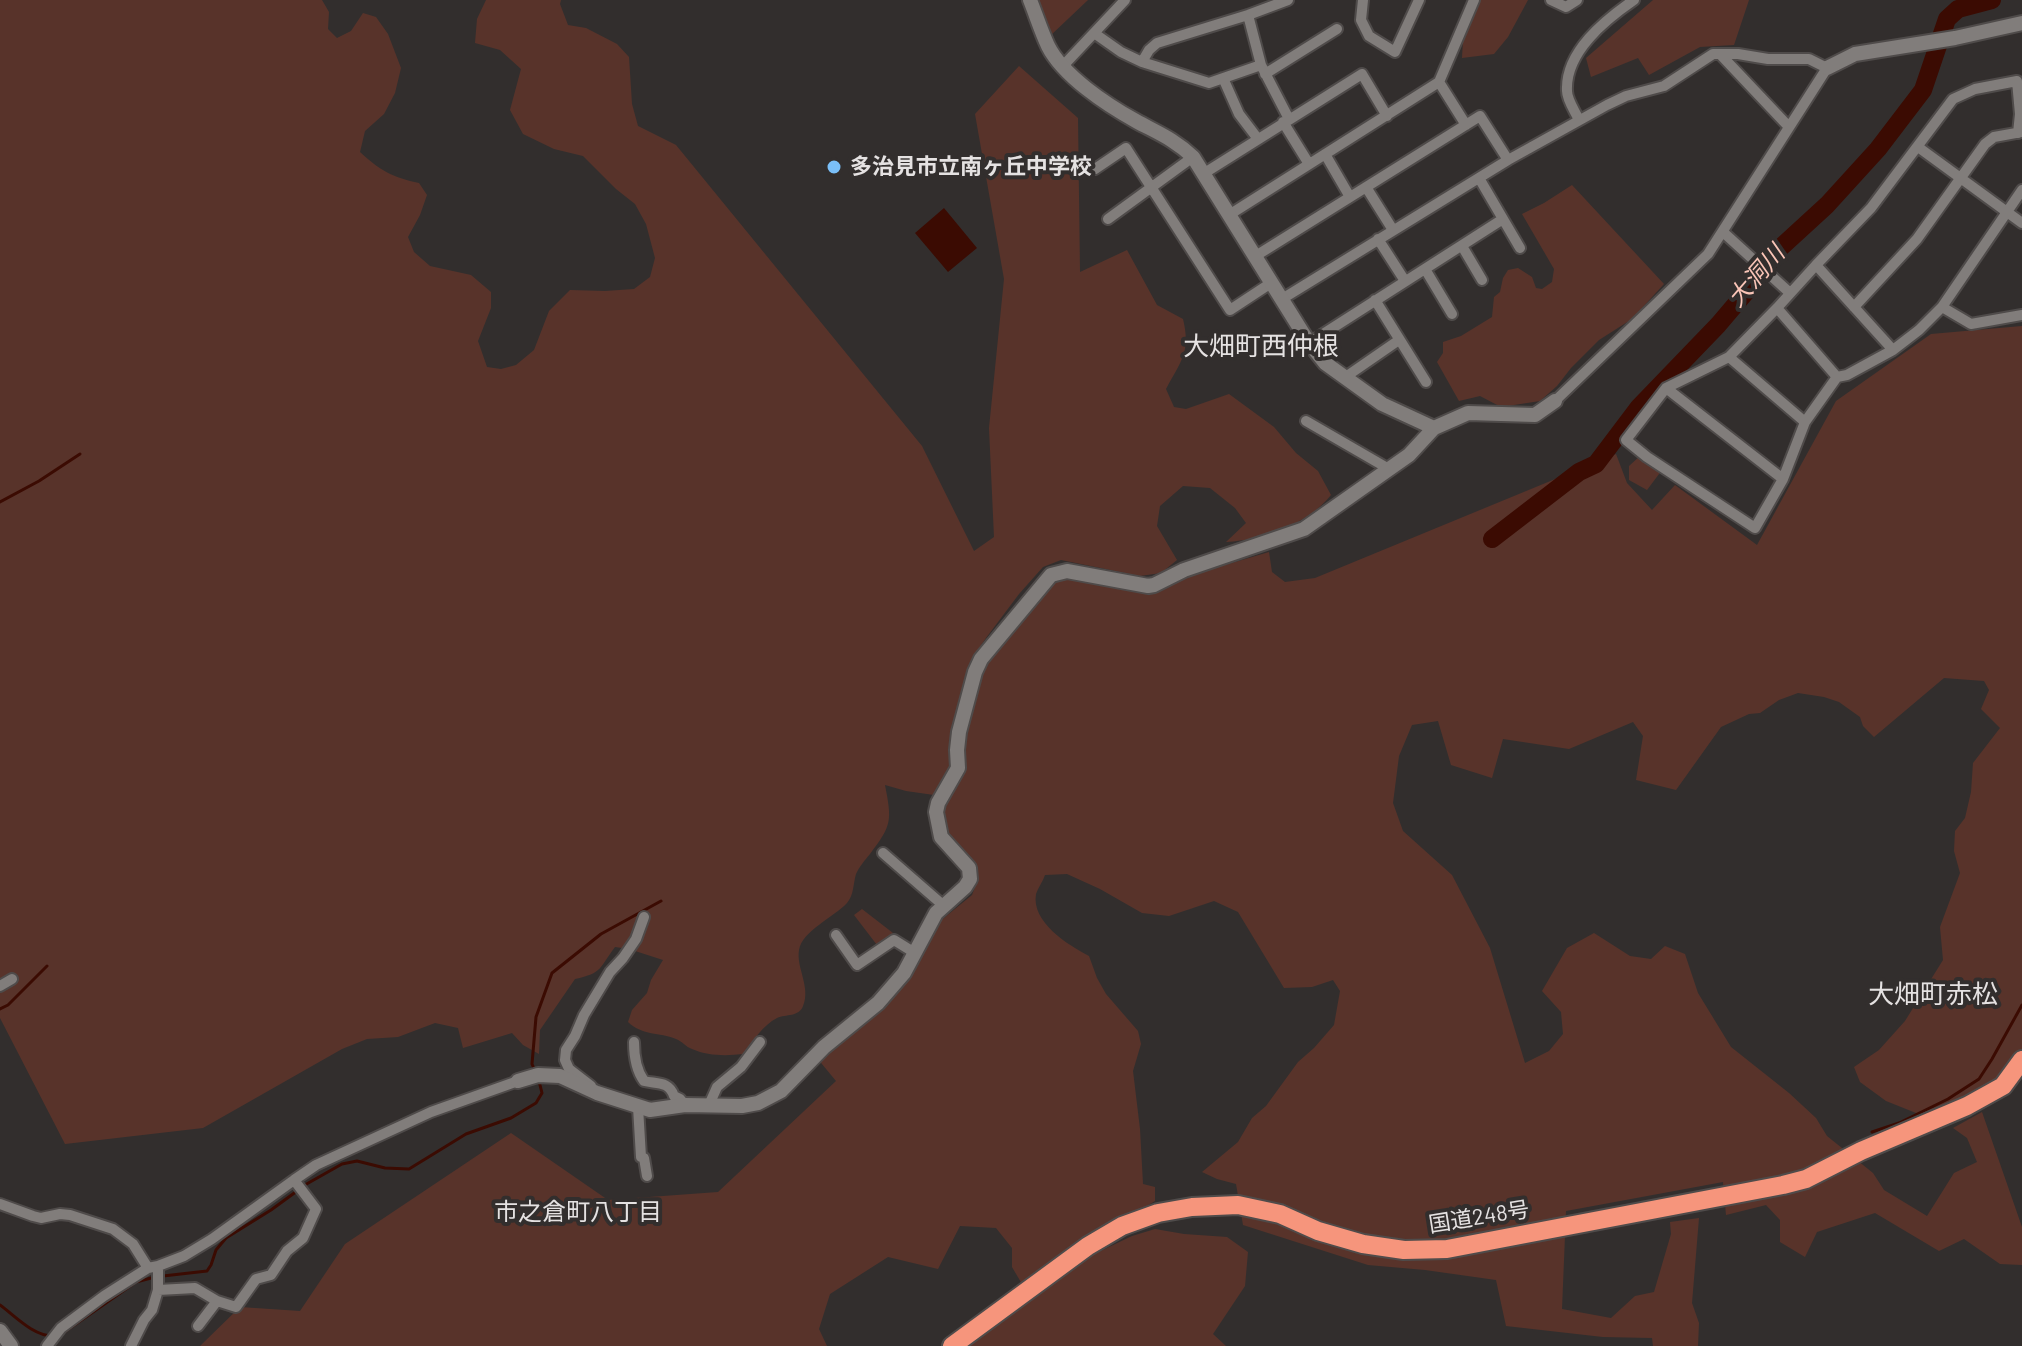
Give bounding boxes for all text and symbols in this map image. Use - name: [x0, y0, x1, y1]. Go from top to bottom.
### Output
- place label: 多治見市立南ヶ丘中学校: [850, 154, 1092, 180]
- marker: 多治見市立南ヶ丘中学校: [825, 158, 843, 176]
- water label: 大洞川: [1722, 239, 1790, 313]
- district label: 大畑町西仲根: [1183, 330, 1339, 362]
- district label: 大畑町赤松: [1868, 978, 1998, 1010]
- street label: 国道248号: [1427, 1196, 1531, 1238]
- district label: 市之倉町八丁目: [494, 1198, 662, 1226]

